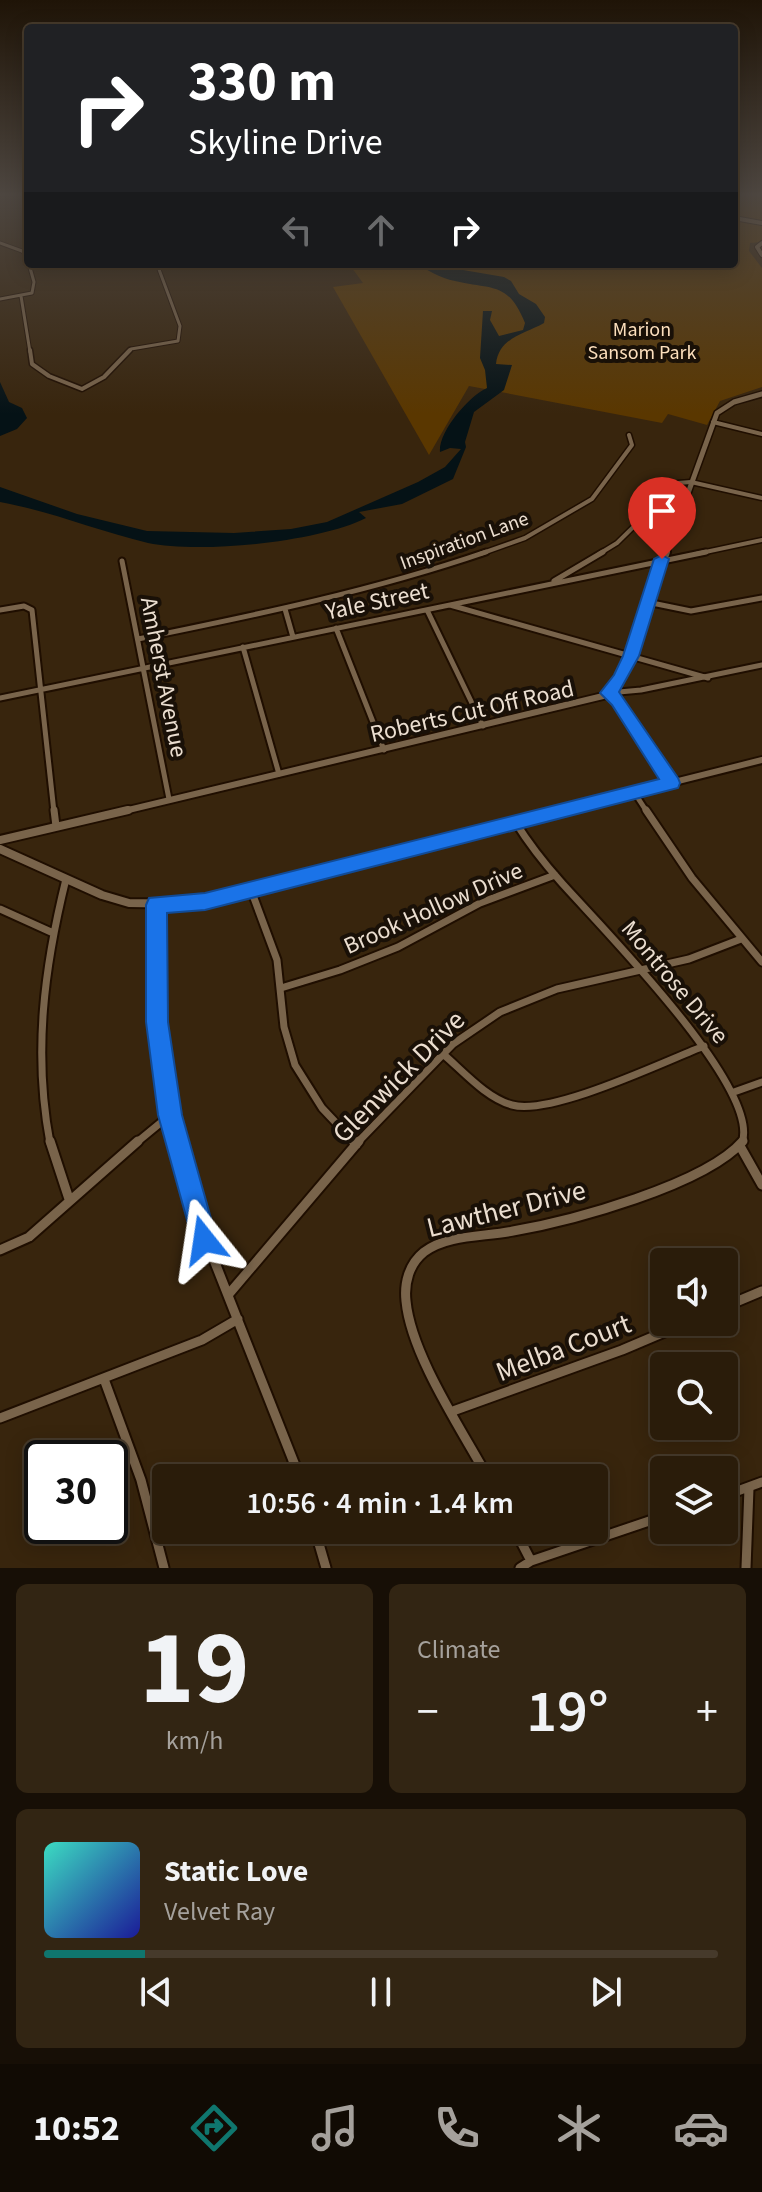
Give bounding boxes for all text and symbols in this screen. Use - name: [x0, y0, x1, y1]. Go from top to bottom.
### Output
- text: 330 m: [188, 43, 336, 122]
- icon: right: [56, 56, 160, 160]
- text: Skyline Drive: [188, 117, 383, 168]
- icon: left: [275, 208, 319, 252]
- icon: ahead: [359, 208, 403, 252]
- icon: right: [443, 208, 487, 252]
- park label: Marion Sansom Park: [588, 316, 697, 367]
- pin: [628, 477, 696, 559]
- icon: arrive: [640, 489, 684, 533]
- street label: Inspiration Lane: [396, 505, 533, 577]
- street label: Yale Street: [321, 573, 432, 630]
- street label: Amherst Avenue: [131, 594, 196, 760]
- street label: Roberts Cut Off Road: [367, 671, 577, 752]
- street label: Brook Hollow Drive: [338, 853, 528, 964]
- street label: Montrose Drive: [613, 913, 737, 1052]
- street label: Glenwick Drive: [323, 1001, 474, 1152]
- street label: Lawther Drive: [423, 1170, 590, 1248]
- position arrow: [162, 1198, 246, 1282]
- map controls: [650, 1248, 738, 1544]
- button: sound: [650, 1248, 738, 1336]
- street label: Melba Court: [490, 1304, 637, 1392]
- button: search: [650, 1352, 738, 1440]
- speed limit sign: 30: [24, 1440, 128, 1544]
- button: layers: [650, 1456, 738, 1544]
- text: 10:56 · 4 min · 1.4 km: [246, 1482, 514, 1525]
- text: 19: [140, 1596, 249, 1744]
- text: Climate: [417, 1631, 501, 1668]
- text: 19°: [526, 1670, 609, 1755]
- text: −: [417, 1681, 439, 1744]
- text: +: [696, 1681, 718, 1744]
- text: km/h: [166, 1722, 223, 1759]
- text: Static Love: [164, 1850, 308, 1893]
- text: Velvet Ray: [164, 1893, 275, 1930]
- icon: previous: [134, 1970, 178, 2014]
- icon: pause: [359, 1970, 403, 2014]
- icon: next: [584, 1970, 628, 2014]
- icon: directions: [186, 2100, 242, 2156]
- icon: music: [307, 2100, 363, 2156]
- icon: phone: [429, 2100, 485, 2156]
- icon: climate: [551, 2100, 607, 2156]
- icon: car: [673, 2100, 729, 2156]
- text: 10:52: [33, 2103, 120, 2154]

